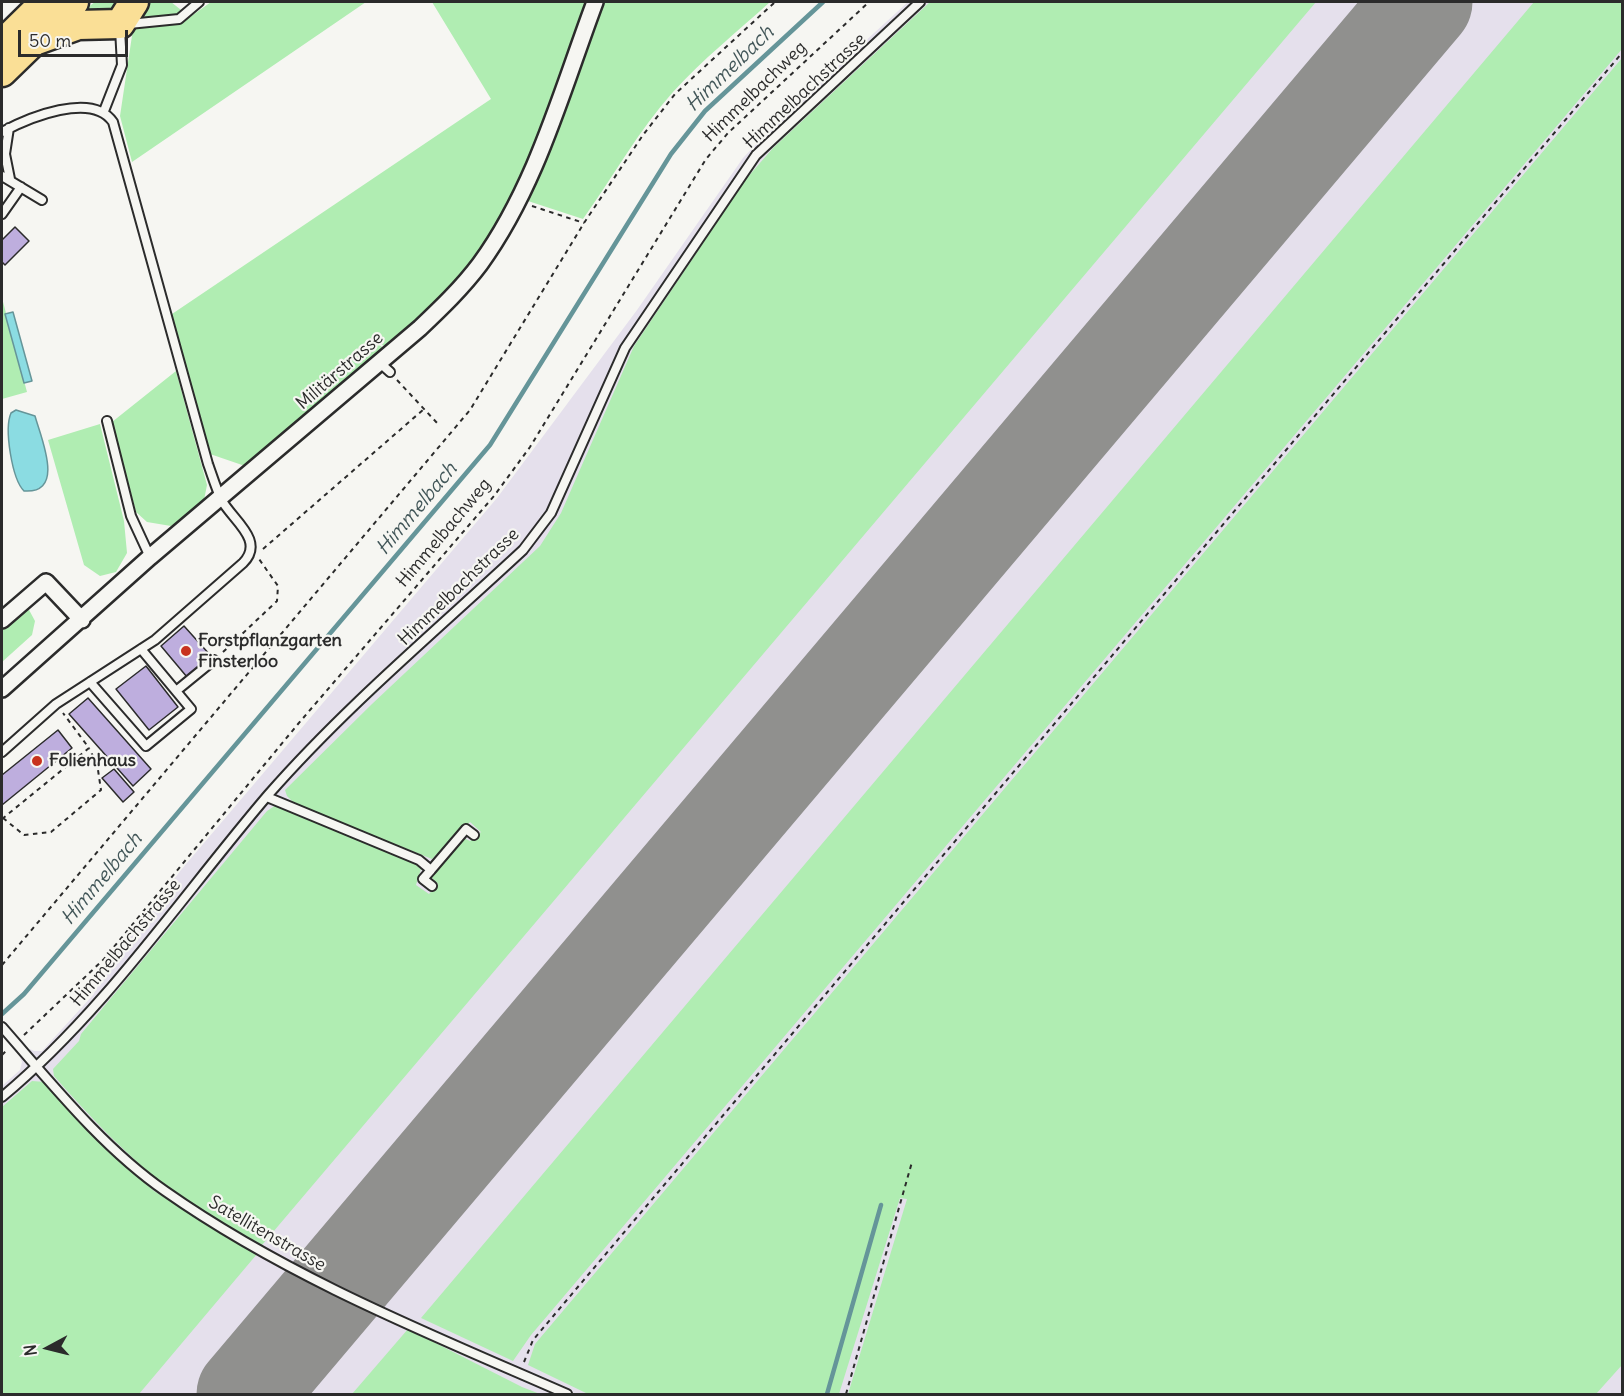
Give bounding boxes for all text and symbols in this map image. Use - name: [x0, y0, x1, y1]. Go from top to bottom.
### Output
- scale bar: [21, 18, 130, 56]
- water label: Himmelbach: [681, 21, 779, 117]
- text: 50 m: [29, 29, 71, 52]
- street label: Himmelbachstrasse: [739, 29, 871, 153]
- street label: Himmelbachweg: [699, 37, 811, 147]
- street label: Militärstrasse: [292, 327, 388, 415]
- water label: Himmelbach: [371, 458, 463, 560]
- street label: Himmelbachweg: [392, 474, 496, 592]
- street label: Himmelbachstrasse: [394, 524, 524, 650]
- place label: Forstpflanzgarten Finsterloo: [198, 630, 342, 672]
- marker: Forstpflanzgarten Finsterloo: [179, 644, 193, 658]
- place label: Folienhaus: [49, 750, 136, 772]
- marker: Folienhaus: [30, 754, 44, 768]
- water label: Himmelbach: [56, 828, 148, 930]
- street label: Himmelbachstrasse: [66, 875, 186, 1011]
- street label: Satellitenstrasse: [205, 1192, 329, 1276]
- north arrow: [18, 1318, 78, 1378]
- text: N: [20, 1343, 41, 1357]

